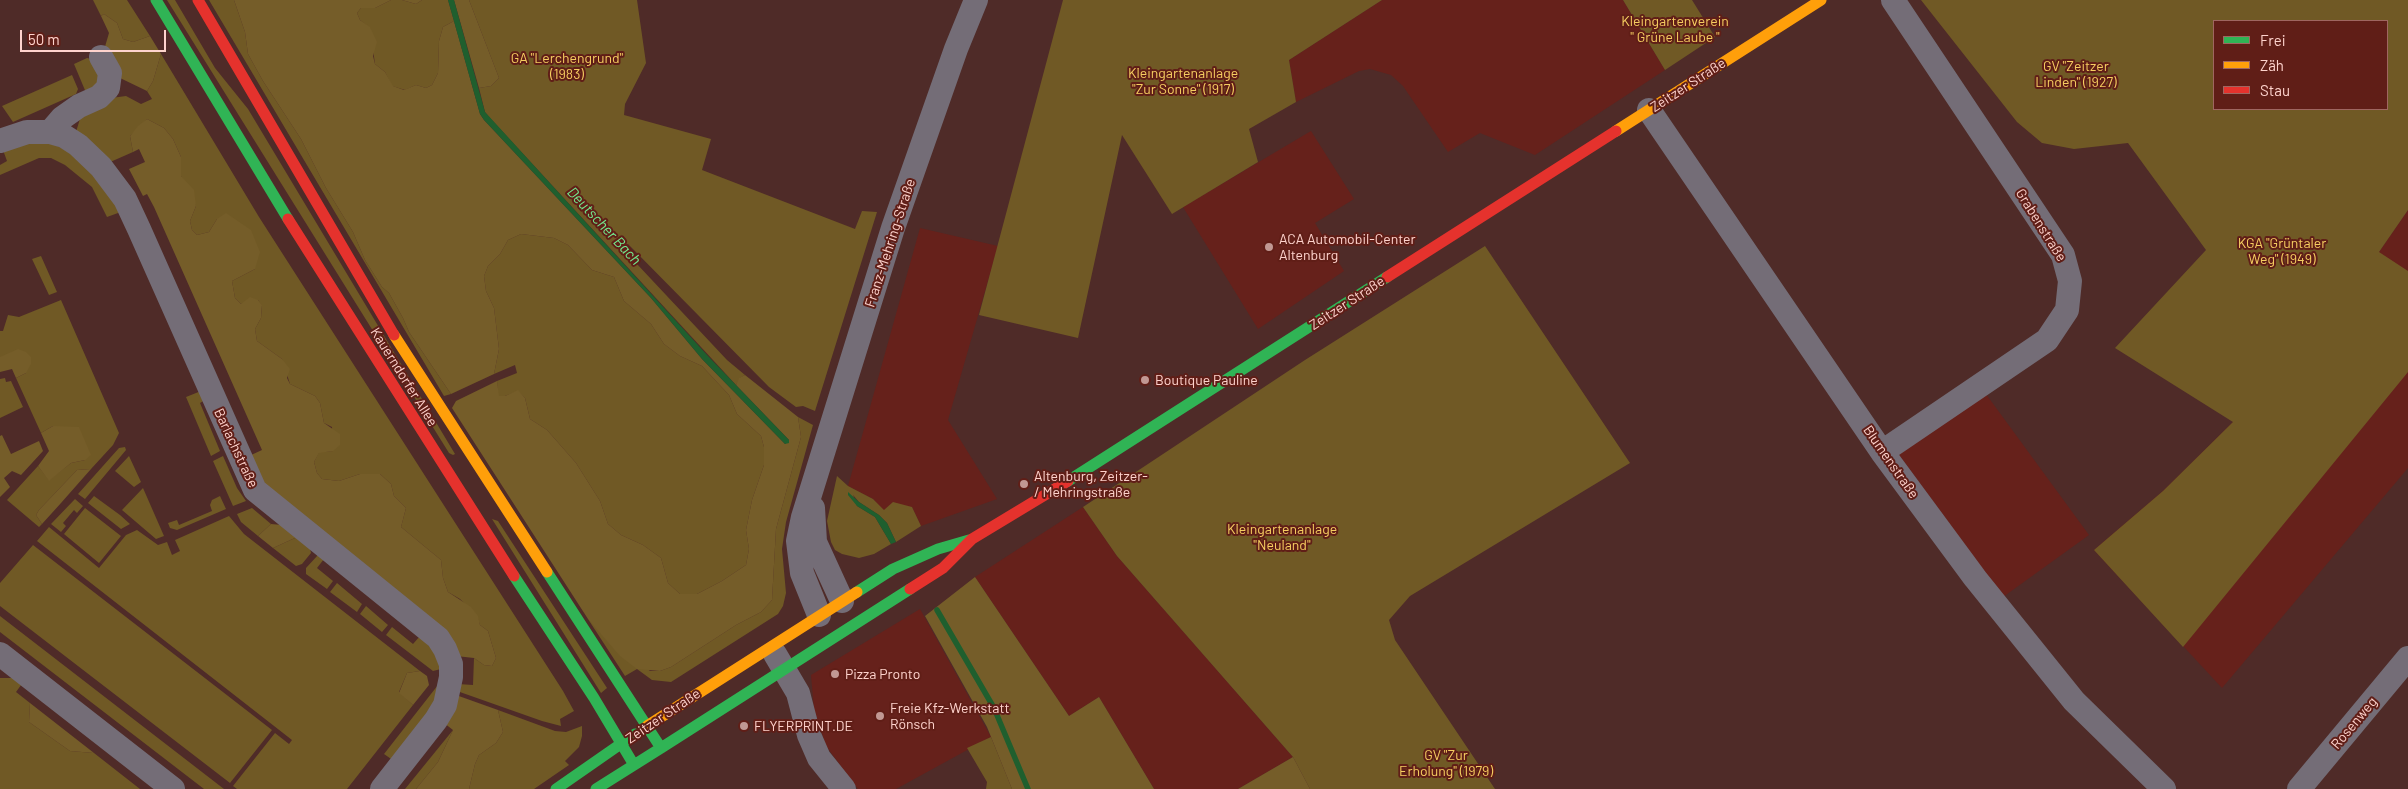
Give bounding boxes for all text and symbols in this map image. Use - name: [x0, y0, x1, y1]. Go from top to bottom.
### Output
- park label: Kleingartenverein " Grüne Laube ": [1621, 13, 1729, 46]
- scale bar: [22, 20, 169, 52]
- legend: [2213, 20, 2388, 110]
- text: 50 m: [28, 30, 60, 48]
- text: Frei: [2260, 31, 2286, 49]
- park label: GA "Lerchengrund" (1983): [511, 50, 623, 82]
- street label: Zeitzer Straße: [1647, 54, 1729, 116]
- text: Zäh: [2260, 56, 2284, 74]
- park label: GV "Zeitzer Linden" (1927): [2035, 58, 2117, 90]
- park label: Kleingartenanlage "Zur Sonne" (1917): [1128, 65, 1238, 98]
- text: Stau: [2260, 81, 2290, 99]
- street label: Franz-Mehring-Straße: [861, 177, 919, 309]
- water label: Deutscher Bach: [563, 183, 645, 269]
- street label: Grabenstraße: [2012, 186, 2070, 264]
- place label: ACA Automobil-Center Altenburg: [1279, 231, 1416, 264]
- park label: KGA "Grüntaler Weg" (1949): [2238, 235, 2326, 268]
- marker: ACA Automobil-Center Altenburg: [1263, 241, 1275, 253]
- street label: Zeitzer Straße: [1306, 272, 1388, 334]
- street label: Kauerndorfer Allee: [367, 324, 441, 430]
- place label: Boutique Pauline: [1155, 372, 1258, 388]
- marker: Boutique Pauline: [1139, 374, 1151, 386]
- street label: Barlachstraße: [210, 406, 262, 490]
- street label: Blumenstraße: [1860, 422, 1922, 502]
- place label: Altenburg, Zeitzer- / Mehringstraße: [1034, 468, 1148, 501]
- marker: Altenburg, Zeitzer- / Mehringstraße: [1018, 478, 1030, 490]
- park label: Kleingartenanlage "Neuland": [1227, 521, 1337, 554]
- place label: Pizza Pronto: [845, 666, 920, 682]
- marker: Pizza Pronto: [829, 668, 841, 680]
- street label: Zeitzer Straße: [623, 685, 703, 747]
- street label: Rosenweg: [2327, 694, 2381, 752]
- place label: Freie Kfz-Werkstatt Rönsch: [890, 700, 1010, 732]
- marker: Freie Kfz-Werkstatt Rönsch: [874, 710, 886, 722]
- place label: FLYERPRINT.DE: [754, 718, 853, 734]
- marker: FLYERPRINT.DE: [738, 720, 750, 732]
- park label: GV "Zur Erholung" (1979): [1399, 747, 1493, 780]

